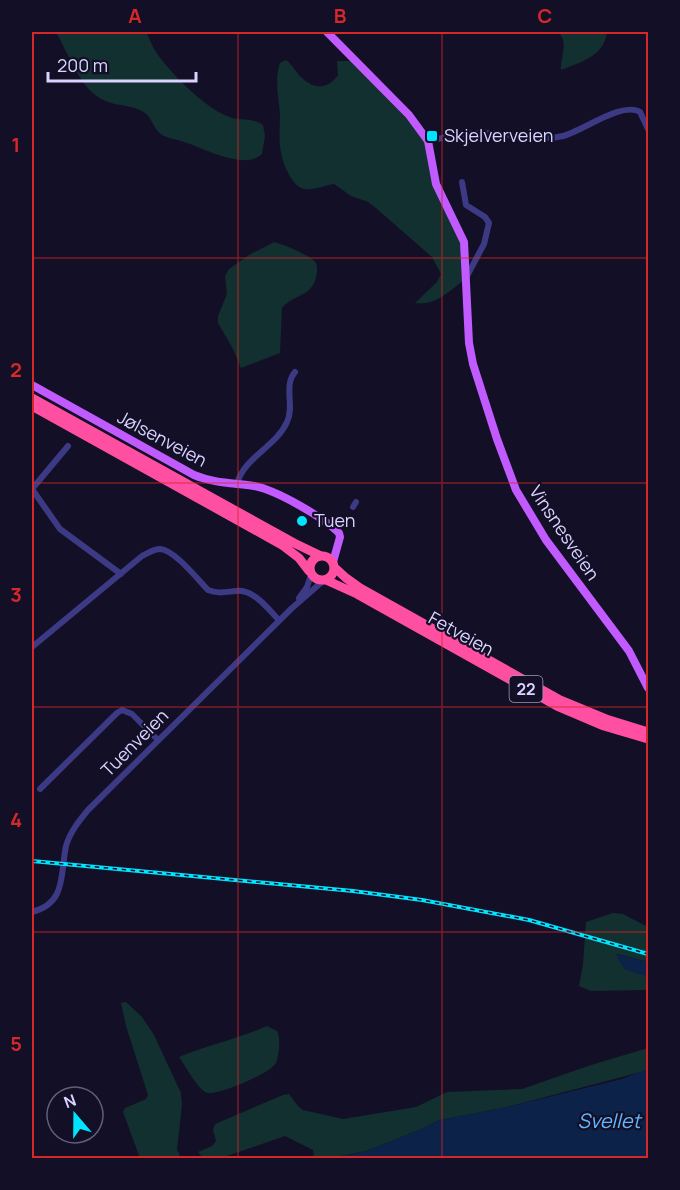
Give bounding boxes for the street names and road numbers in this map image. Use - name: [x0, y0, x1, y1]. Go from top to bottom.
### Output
- street label: Jølsenveien: [114, 405, 211, 472]
- street label: Vinsnesveien: [524, 480, 605, 585]
- street label: Fetveien: [425, 605, 498, 661]
- road number: 22: [510, 676, 542, 702]
- street label: Tuenveien: [95, 703, 173, 781]

